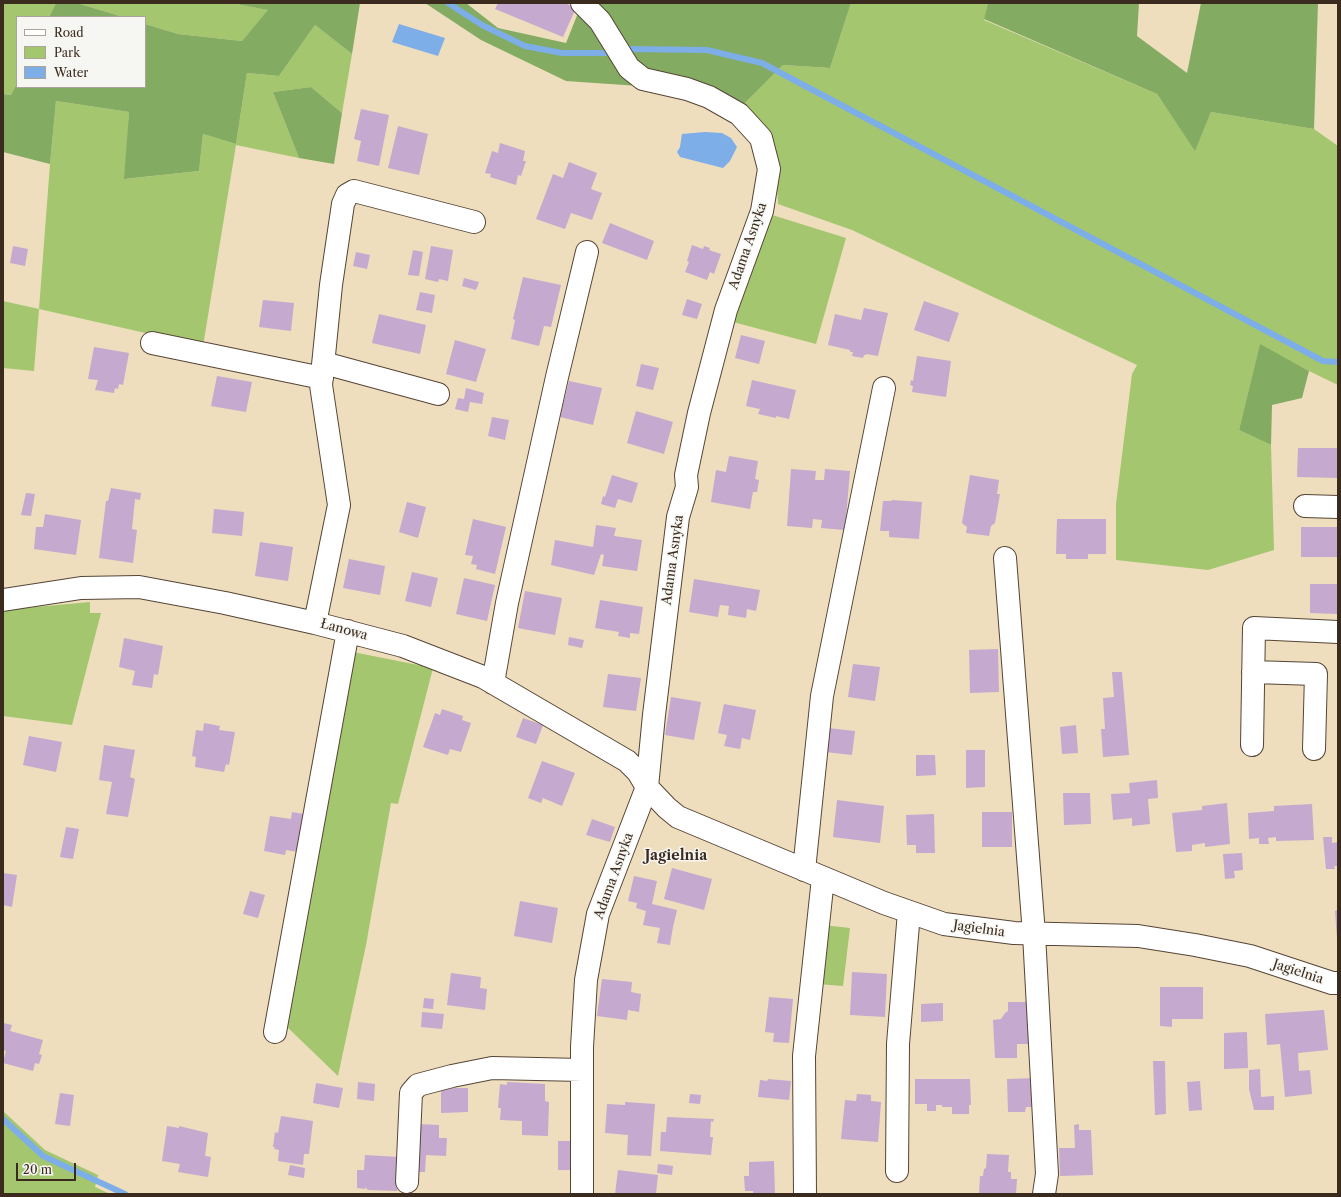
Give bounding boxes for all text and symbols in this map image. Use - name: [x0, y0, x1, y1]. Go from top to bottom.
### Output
- legend: [16, 16, 146, 88]
- text: Road: [54, 25, 84, 40]
- text: Park: [54, 45, 80, 60]
- text: Water: [54, 65, 88, 80]
- street label: Adama Asnyka: [726, 200, 770, 292]
- street label: Adama Asnyka: [659, 514, 687, 606]
- street label: Łanowa: [319, 616, 369, 644]
- street label: Adama Asnyka: [591, 831, 637, 921]
- district label: Jagielnia: [645, 848, 707, 864]
- street label: Jagielnia: [952, 918, 1006, 940]
- street label: Jagielnia: [1271, 957, 1325, 987]
- scale bar: [18, 1155, 78, 1181]
- text: 20 m: [23, 1162, 52, 1177]

